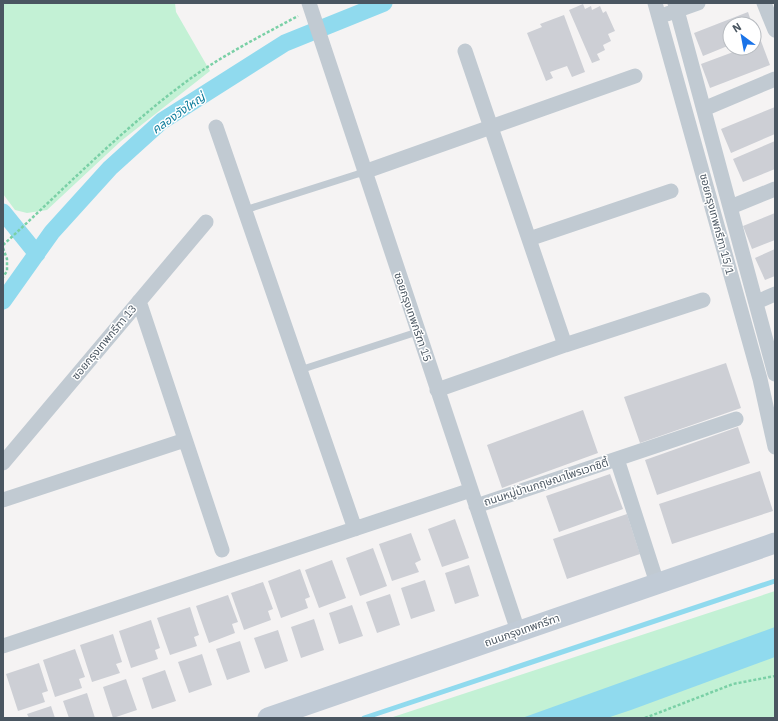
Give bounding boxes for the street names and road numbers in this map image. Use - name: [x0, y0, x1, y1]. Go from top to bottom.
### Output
- street label: ซอยกรุงเทพกรีฑา 15/1: [697, 172, 737, 277]
- street label: ซอยกรุงเทพกรีฑา 15: [391, 270, 435, 364]
- street label: ซอยกรุงเทพกรีฑา 13: [69, 302, 139, 382]
- street label: ถนนหมู่บ้านกฤษณาไพรเวทซิตี้: [482, 454, 610, 509]
- street label: ถนนกรุงเทพกรีฑา: [482, 611, 562, 649]

